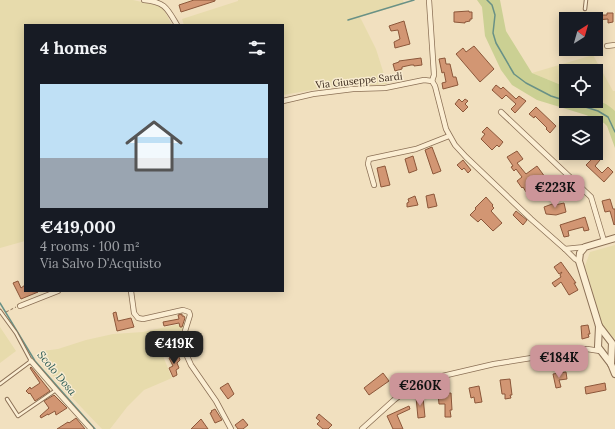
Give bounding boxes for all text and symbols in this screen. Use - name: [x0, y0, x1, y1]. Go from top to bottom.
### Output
- north arrow: [559, 12, 603, 56]
- map controls: [559, 12, 603, 160]
- text: 4 homes: [40, 37, 107, 59]
- icon: filters: [246, 37, 268, 59]
- button: locate: [559, 64, 603, 108]
- street label: Via Giuseppe Sardi: [314, 69, 403, 92]
- icon: home: [118, 110, 190, 182]
- button: layers: [559, 116, 603, 160]
- pin: €223K: [527, 175, 583, 209]
- text: €223K: [535, 179, 575, 196]
- text: €419,000: [40, 216, 116, 238]
- text: 4 rooms · 100 m²: [40, 238, 140, 255]
- text: Via Salvo D'Acquisto: [40, 255, 161, 272]
- pin: €419K: [146, 331, 202, 365]
- text: €419K: [154, 335, 194, 352]
- pin: €184K: [531, 345, 587, 379]
- water label: Scolo Dosa: [34, 348, 80, 399]
- text: €184K: [539, 349, 579, 366]
- pin: €260K: [392, 373, 448, 407]
- text: €260K: [399, 377, 441, 394]

